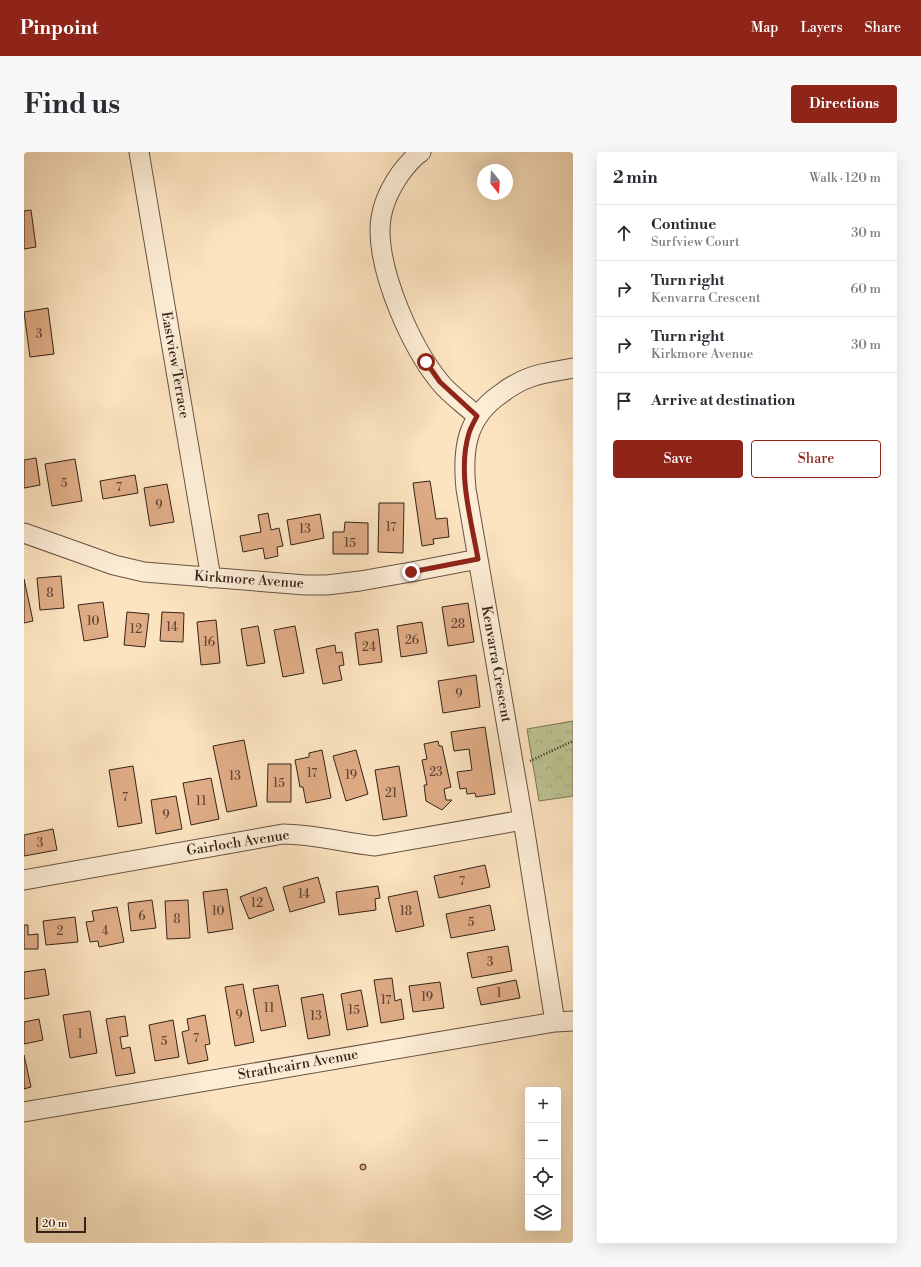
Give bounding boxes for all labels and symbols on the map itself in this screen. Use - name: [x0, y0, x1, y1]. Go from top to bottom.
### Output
- north arrow: [477, 164, 513, 200]
- street label: Eastview Terrace: [157, 310, 193, 420]
- house number: 3: [36, 327, 43, 342]
- route start: [417, 353, 435, 371]
- house number: 5: [61, 476, 68, 491]
- house number: 7: [116, 480, 122, 495]
- house number: 9: [155, 498, 163, 513]
- house number: 17: [386, 520, 396, 535]
- house number: 13: [299, 522, 311, 537]
- house number: 15: [344, 536, 356, 551]
- route end: [402, 563, 420, 581]
- street label: Kirkmore Avenue: [193, 567, 305, 593]
- house number: 8: [46, 586, 54, 601]
- street label: Kenvarra Crescent: [477, 604, 515, 724]
- house number: 10: [87, 614, 99, 629]
- house number: 28: [451, 617, 465, 632]
- house number: 14: [166, 620, 178, 635]
- house number: 12: [130, 622, 142, 637]
- house number: 26: [405, 633, 419, 648]
- house number: 16: [203, 635, 215, 650]
- house number: 24: [362, 640, 376, 655]
- house number: 9: [455, 687, 463, 702]
- house number: 23: [429, 765, 443, 780]
- house number: 17: [307, 766, 317, 781]
- house number: 19: [345, 768, 357, 783]
- house number: 13: [229, 769, 241, 784]
- house number: 15: [273, 776, 285, 791]
- house number: 21: [385, 786, 398, 801]
- house number: 7: [122, 790, 128, 805]
- house number: 11: [196, 794, 207, 809]
- house number: 9: [162, 808, 170, 823]
- street label: Gairloch Avenue: [185, 826, 291, 860]
- house number: 3: [37, 836, 44, 851]
- house number: 7: [459, 874, 465, 889]
- house number: 14: [298, 887, 310, 902]
- house number: 12: [251, 896, 263, 911]
- house number: 10: [212, 904, 224, 919]
- house number: 18: [400, 904, 412, 919]
- house number: 6: [138, 909, 146, 924]
- house number: 8: [173, 912, 181, 927]
- house number: 5: [468, 915, 475, 930]
- house number: 2: [57, 924, 64, 939]
- house number: 4: [101, 924, 109, 939]
- house number: 3: [487, 955, 494, 970]
- house number: 1: [496, 986, 502, 1001]
- house number: 19: [421, 990, 433, 1005]
- house number: 17: [381, 993, 391, 1008]
- house number: 11: [264, 1001, 275, 1016]
- house number: 15: [348, 1003, 360, 1018]
- house number: 9: [235, 1008, 243, 1023]
- house number: 13: [310, 1009, 322, 1024]
- house number: 1: [77, 1027, 83, 1042]
- house number: 7: [193, 1031, 199, 1046]
- house number: 5: [161, 1034, 168, 1049]
- street label: Strathcairn Avenue: [236, 1046, 360, 1084]
- scale bar: [36, 1215, 86, 1234]

